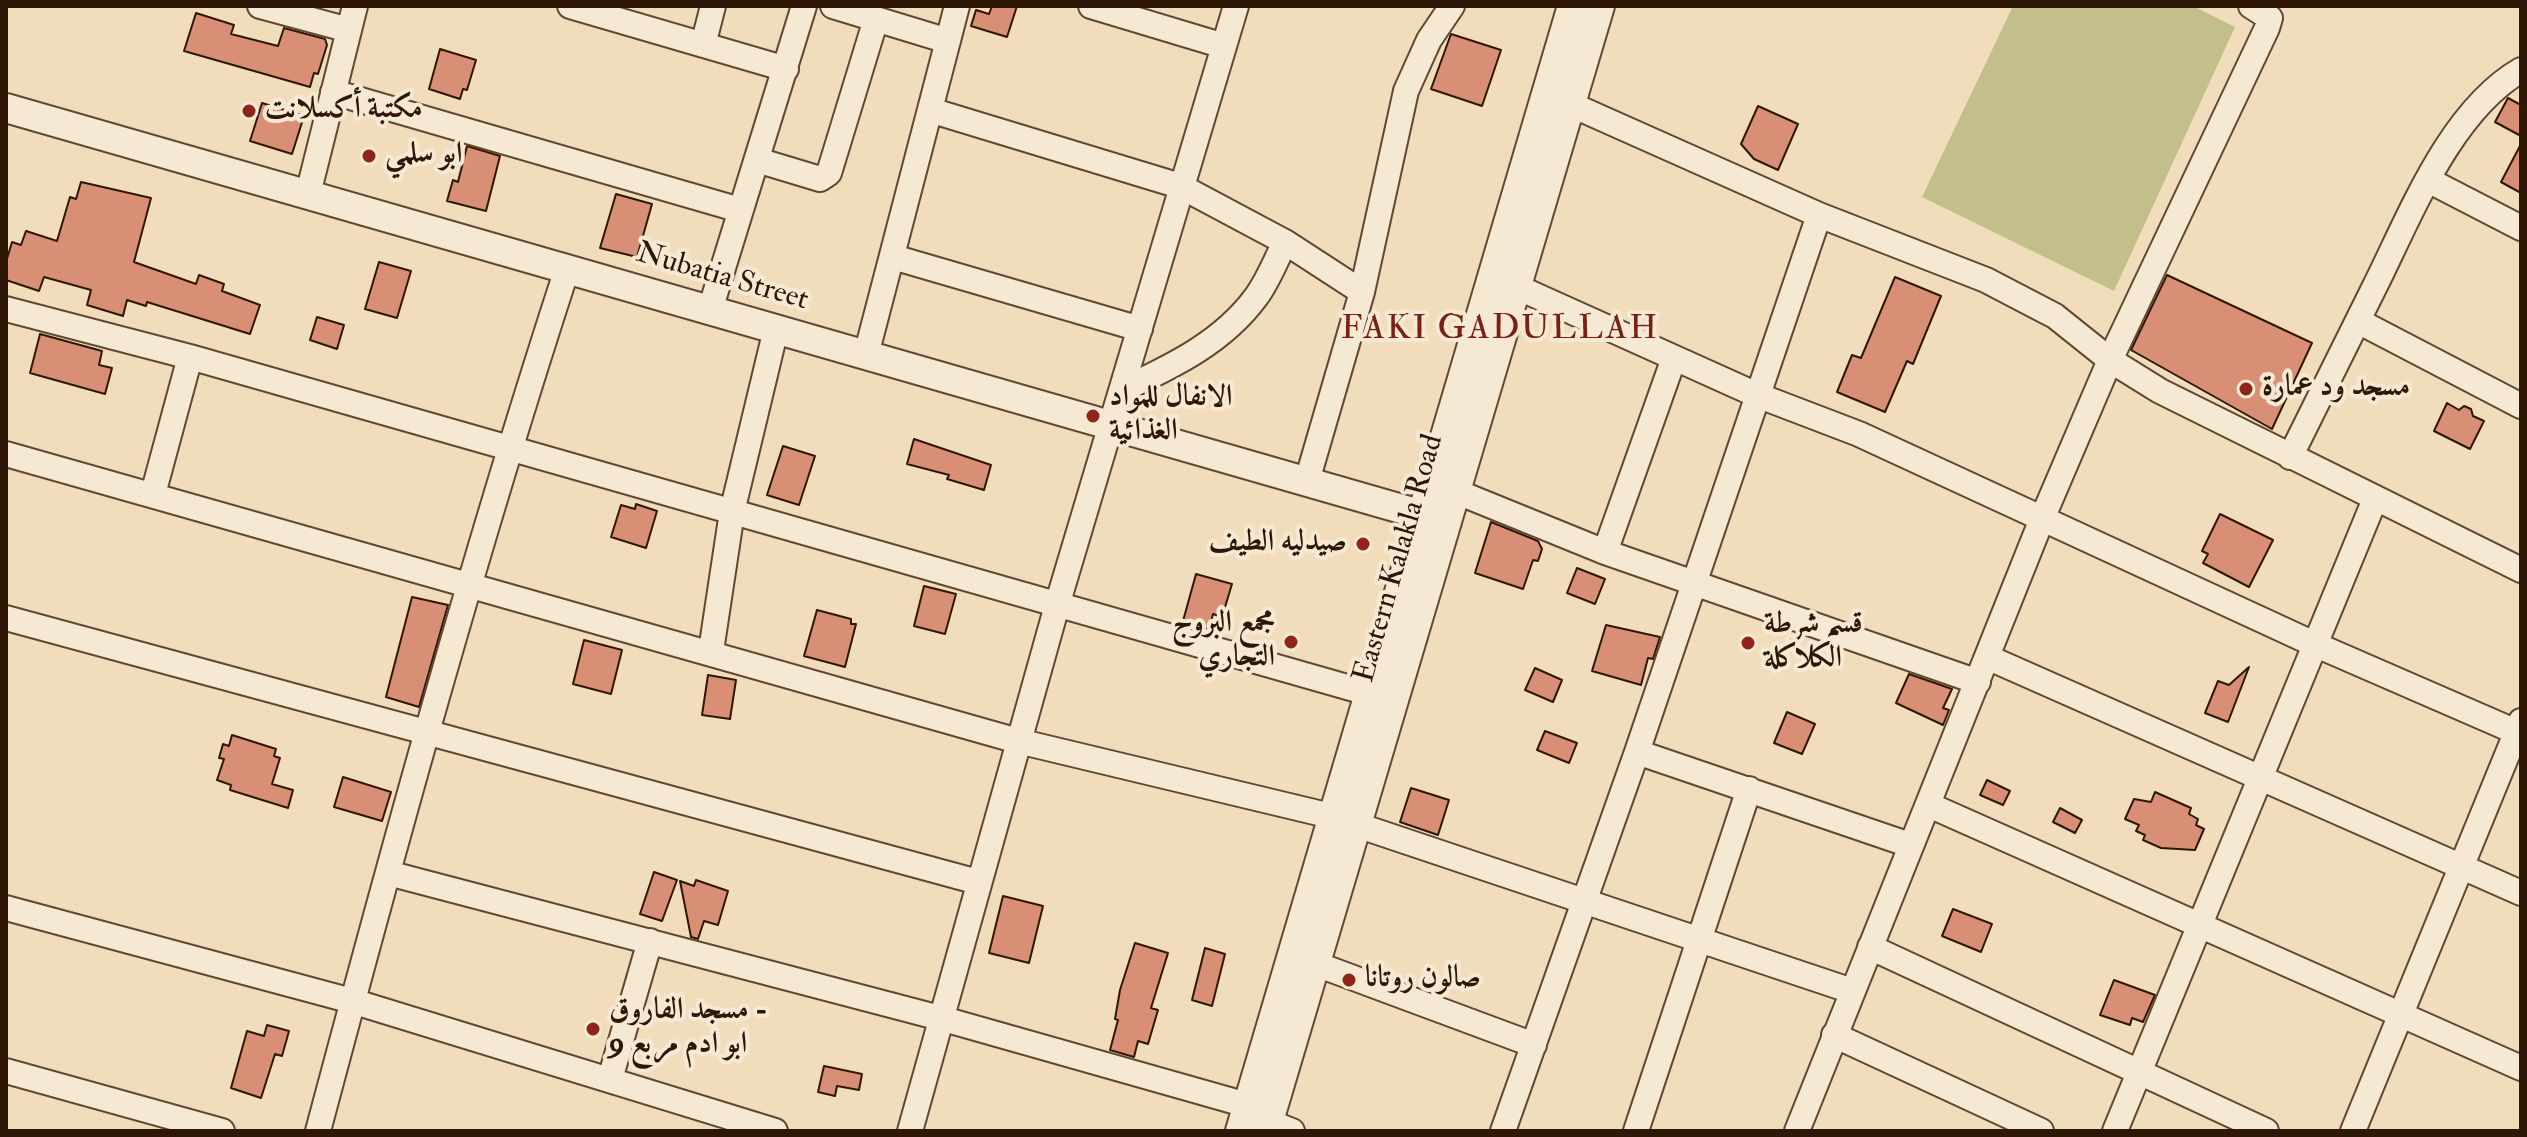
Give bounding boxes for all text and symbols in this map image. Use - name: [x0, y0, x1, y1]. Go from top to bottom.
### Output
- place label: مكتبة أكسلانت: [265, 93, 423, 129]
- marker: مكتبة أكسلانت: [240, 102, 258, 120]
- place label: ابو سلمي: [385, 138, 463, 174]
- marker: ابو سلمي: [360, 147, 378, 165]
- street label: Nubatia Street: [632, 236, 812, 320]
- district label: FAKI GADULLAH: [1341, 311, 1659, 351]
- place label: مسجد ود عمارة: [2262, 371, 2410, 407]
- marker: مسجد ود عمارة: [2237, 380, 2255, 398]
- place label: الانفال للمواد الغذائية: [1109, 381, 1232, 452]
- marker: الانفال للمواد الغذائية: [1084, 407, 1102, 425]
- street label: Eastern Kalakla Road: [1347, 431, 1453, 687]
- place label: صيدليه الطيف: [1209, 526, 1347, 562]
- marker: صيدليه الطيف: [1354, 535, 1372, 553]
- place label: مجمع البروج التجاري: [1172, 607, 1275, 678]
- place label: قسم شرطة الكلاكلة: [1764, 608, 1863, 678]
- marker: مجمع البروج التجاري: [1282, 633, 1300, 651]
- marker: قسم شرطة الكلاكلة: [1739, 634, 1757, 652]
- place label: صالون روتانا: [1365, 962, 1481, 998]
- marker: صالون روتانا: [1340, 971, 1358, 989]
- place label: مسجد الفاروق - ابو ادم مربع 9: [609, 994, 768, 1064]
- marker: مسجد الفاروق - ابو ادم مربع 9: [584, 1020, 602, 1038]

